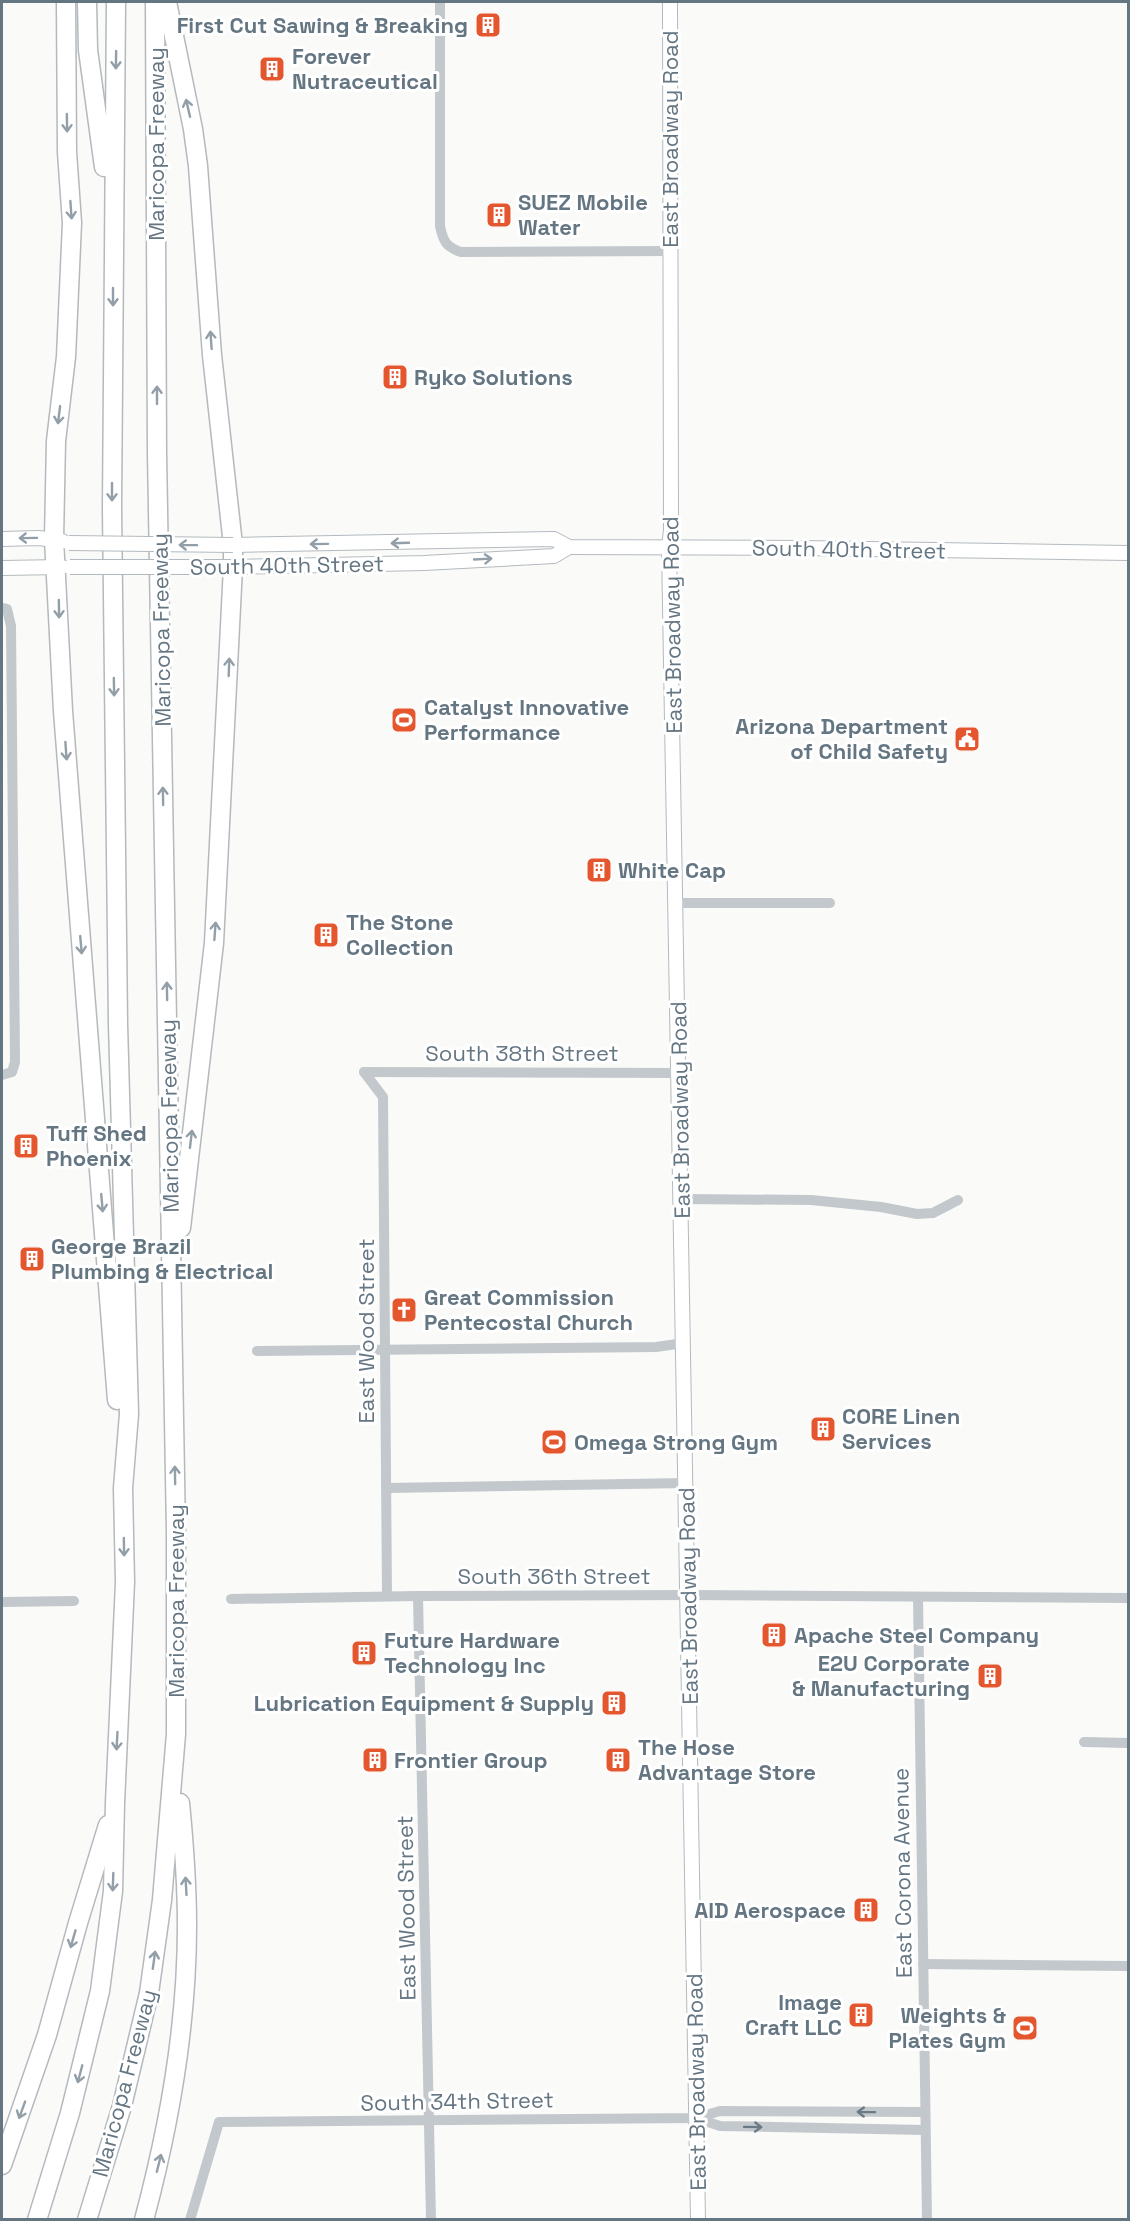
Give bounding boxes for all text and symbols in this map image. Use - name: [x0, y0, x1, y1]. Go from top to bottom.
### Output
- building icon: First Cut Sawing & Breaking: [473, 10, 503, 40]
- place label: First Cut Sawing & Breaking: [177, 11, 468, 39]
- street label: East Broadway Road: [656, 30, 684, 248]
- place label: Forever Nutraceutical: [292, 42, 438, 95]
- street label: Maricopa Freeway: [142, 47, 170, 241]
- one-way arrow: [110, 49, 122, 69]
- building icon: Forever Nutraceutical: [257, 54, 287, 84]
- one-way arrow: [182, 99, 194, 118]
- one-way arrow: [61, 112, 72, 132]
- place label: SUEZ Mobile Water: [518, 188, 648, 241]
- one-way arrow: [66, 199, 77, 219]
- building icon: SUEZ Mobile Water: [484, 200, 514, 230]
- one-way arrow: [107, 286, 119, 306]
- one-way arrow: [205, 330, 216, 350]
- building icon: Ryko Solutions: [380, 362, 410, 392]
- place label: Ryko Solutions: [414, 363, 573, 391]
- one-way arrow: [151, 385, 163, 405]
- one-way arrow: [53, 404, 64, 424]
- one-way arrow: [106, 481, 118, 501]
- street label: East Broadway Road: [656, 516, 688, 734]
- one-way arrow: [18, 533, 38, 544]
- street label: Maricopa Freeway: [145, 533, 177, 727]
- street label: South 40th Street: [752, 533, 946, 565]
- one-way arrow: [391, 537, 411, 549]
- one-way arrow: [309, 538, 329, 550]
- one-way arrow: [179, 539, 199, 551]
- street label: South 40th Street: [190, 549, 384, 581]
- one-way arrow: [472, 554, 492, 565]
- one-way arrow: [53, 599, 64, 619]
- one-way arrow: [223, 658, 234, 678]
- one-way arrow: [109, 676, 120, 696]
- place label: Catalyst Innovative Performance: [424, 693, 629, 746]
- sports icon: Catalyst Innovative Performance: [389, 705, 419, 735]
- place label: Arizona Department of Child Safety: [735, 712, 948, 765]
- public building icon: Arizona Department of Child Safety: [952, 724, 982, 754]
- one-way arrow: [61, 741, 72, 761]
- one-way arrow: [158, 786, 169, 806]
- building icon: White Cap: [584, 855, 614, 885]
- place label: White Cap: [618, 856, 726, 884]
- place label: The Stone Collection: [346, 908, 453, 961]
- building icon: The Stone Collection: [311, 920, 341, 950]
- one-way arrow: [209, 921, 220, 941]
- one-way arrow: [76, 935, 87, 955]
- one-way arrow: [161, 981, 173, 1001]
- street label: East Broadway Road: [664, 1001, 696, 1219]
- street label: Maricopa Freeway: [153, 1019, 185, 1213]
- street label: South 38th Street: [425, 1039, 619, 1067]
- place label: Tuff Shed Phoenix: [46, 1119, 147, 1172]
- one-way arrow: [186, 1130, 197, 1149]
- building icon: Tuff Shed Phoenix: [11, 1131, 41, 1161]
- one-way arrow: [97, 1192, 108, 1212]
- place label: George Brazil Plumbing & Electrical: [51, 1232, 273, 1285]
- street label: East Wood Street: [352, 1238, 380, 1424]
- building icon: George Brazil Plumbing & Electrical: [17, 1244, 47, 1274]
- place label: Great Commission Pentecostal Church: [424, 1283, 633, 1336]
- church icon: Great Commission Pentecostal Church: [389, 1295, 419, 1325]
- place label: CORE Linen Services: [842, 1402, 960, 1455]
- building icon: CORE Linen Services: [808, 1414, 838, 1444]
- sports icon: Omega Strong Gym: [539, 1427, 569, 1457]
- place label: Omega Strong Gym: [574, 1428, 778, 1456]
- one-way arrow: [170, 1465, 181, 1485]
- street label: East Broadway Road: [672, 1487, 704, 1705]
- street label: Maricopa Freeway: [162, 1504, 190, 1698]
- one-way arrow: [118, 1536, 130, 1556]
- street label: South 36th Street: [457, 1562, 651, 1590]
- building icon: Apache Steel Company: [759, 1620, 789, 1650]
- place label: Apache Steel Company: [794, 1621, 1039, 1649]
- place label: Future Hardware Technology Inc: [384, 1626, 560, 1679]
- building icon: Future Hardware Technology Inc: [349, 1638, 379, 1668]
- place label: E2U Corporate & Manufacturing: [792, 1649, 970, 1702]
- building icon: E2U Corporate & Manufacturing: [975, 1661, 1005, 1691]
- building icon: Lubrication Equipment & Supply: [599, 1688, 629, 1718]
- place label: Lubrication Equipment & Supply: [254, 1689, 594, 1717]
- one-way arrow: [112, 1731, 123, 1751]
- place label: The Hose Advantage Store: [638, 1733, 816, 1786]
- building icon: Frontier Group: [360, 1745, 390, 1775]
- building icon: The Hose Advantage Store: [603, 1745, 633, 1775]
- place label: Frontier Group: [394, 1746, 548, 1774]
- street label: East Corona Avenue: [886, 1768, 918, 1978]
- street label: East Wood Street: [390, 1815, 422, 2001]
- one-way arrow: [107, 1872, 119, 1892]
- one-way arrow: [180, 1877, 191, 1897]
- building icon: AID Aerospace: [851, 1895, 881, 1925]
- place label: AID Aerospace: [694, 1896, 846, 1924]
- one-way arrow: [67, 1929, 78, 1948]
- one-way arrow: [148, 1951, 159, 1970]
- street label: East Broadway Road: [680, 1973, 712, 2191]
- street label: Maricopa Freeway: [85, 1986, 163, 2180]
- place label: Image Craft LLC: [745, 1988, 842, 2041]
- building icon: Image Craft LLC: [846, 2000, 876, 2030]
- place label: Weights & Plates Gym: [889, 2001, 1006, 2054]
- sports icon: Weights & Plates Gym: [1010, 2013, 1040, 2043]
- one-way arrow: [74, 2064, 85, 2083]
- street label: South 34th Street: [360, 2085, 554, 2117]
- one-way arrow: [15, 2100, 26, 2119]
- one-way arrow: [857, 2106, 877, 2118]
- one-way arrow: [743, 2121, 763, 2133]
- one-way arrow: [154, 2154, 166, 2173]

